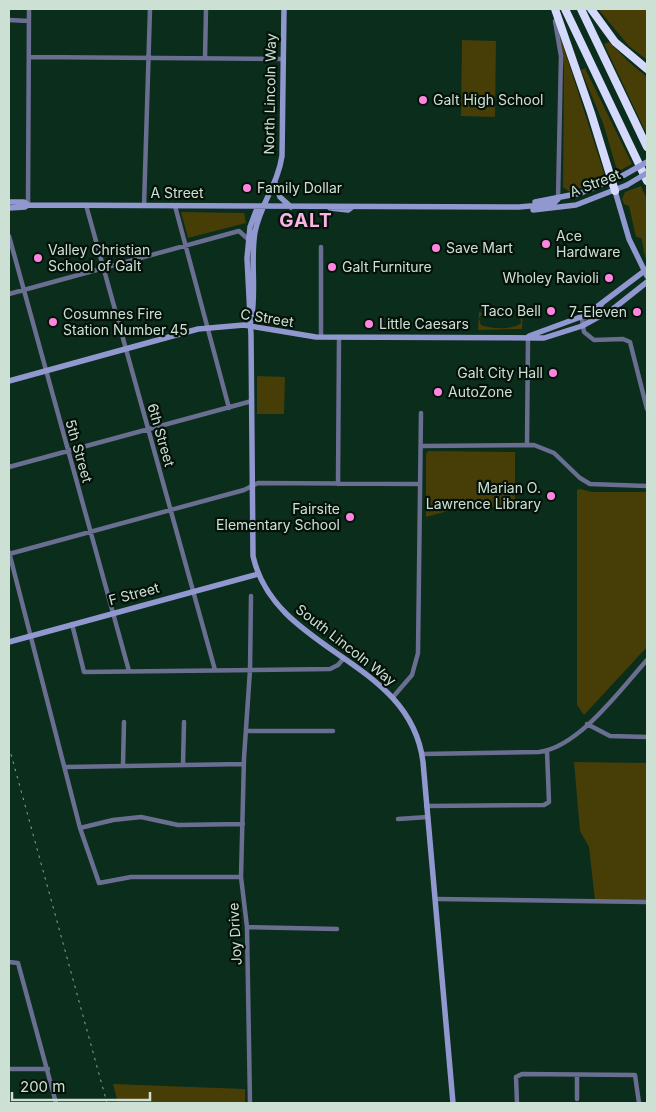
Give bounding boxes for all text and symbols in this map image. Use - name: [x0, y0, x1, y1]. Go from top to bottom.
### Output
- street label: North Lincoln Way: [260, 33, 279, 155]
- place label: Galt High School: [433, 91, 543, 108]
- marker: Galt High School: [417, 94, 429, 106]
- street label: A Street: [567, 165, 623, 200]
- place label: Family Dollar: [257, 179, 342, 196]
- marker: Family Dollar: [241, 182, 253, 194]
- street label: A Street: [150, 184, 204, 201]
- district label: GALT: [279, 209, 333, 232]
- place label: Ace Hardware: [556, 227, 620, 260]
- marker: Ace Hardware: [540, 238, 552, 250]
- place label: Save Mart: [446, 239, 513, 256]
- place label: Valley Christian School of Galt: [48, 241, 150, 274]
- marker: Save Mart: [430, 242, 442, 254]
- marker: Valley Christian School of Galt: [32, 252, 44, 264]
- place label: Galt Furniture: [342, 258, 432, 275]
- marker: Galt Furniture: [326, 261, 338, 273]
- place label: Wholey Ravioli: [502, 269, 599, 286]
- marker: Wholey Ravioli: [603, 272, 615, 284]
- place label: Taco Bell: [481, 302, 541, 319]
- place label: 7-Eleven: [569, 303, 627, 320]
- place label: Cosumnes Fire Station Number 45: [63, 305, 188, 338]
- street label: C Street: [239, 305, 295, 330]
- marker: Taco Bell: [545, 305, 557, 317]
- marker: 7-Eleven: [631, 306, 643, 318]
- place label: Little Caesars: [379, 315, 469, 332]
- marker: Cosumnes Fire Station Number 45: [47, 316, 59, 328]
- marker: Little Caesars: [363, 318, 375, 330]
- place label: Galt City Hall: [457, 364, 543, 381]
- marker: Galt City Hall: [547, 367, 559, 379]
- place label: AutoZone: [448, 383, 512, 400]
- marker: AutoZone: [432, 386, 444, 398]
- street label: 6th Street: [144, 401, 179, 469]
- street label: 5th Street: [62, 417, 97, 485]
- place label: Marian O. Lawrence Library: [426, 479, 541, 512]
- marker: Marian O. Lawrence Library: [545, 490, 557, 502]
- place label: Fairsite Elementary School: [216, 500, 340, 533]
- marker: Fairsite Elementary School: [344, 511, 356, 523]
- street label: F Street: [107, 579, 161, 608]
- street label: South Lincoln Way: [293, 600, 400, 689]
- street label: Joy Drive: [224, 902, 245, 966]
- scale bar: [12, 1070, 150, 1102]
- text: 200 m: [20, 1077, 65, 1096]

